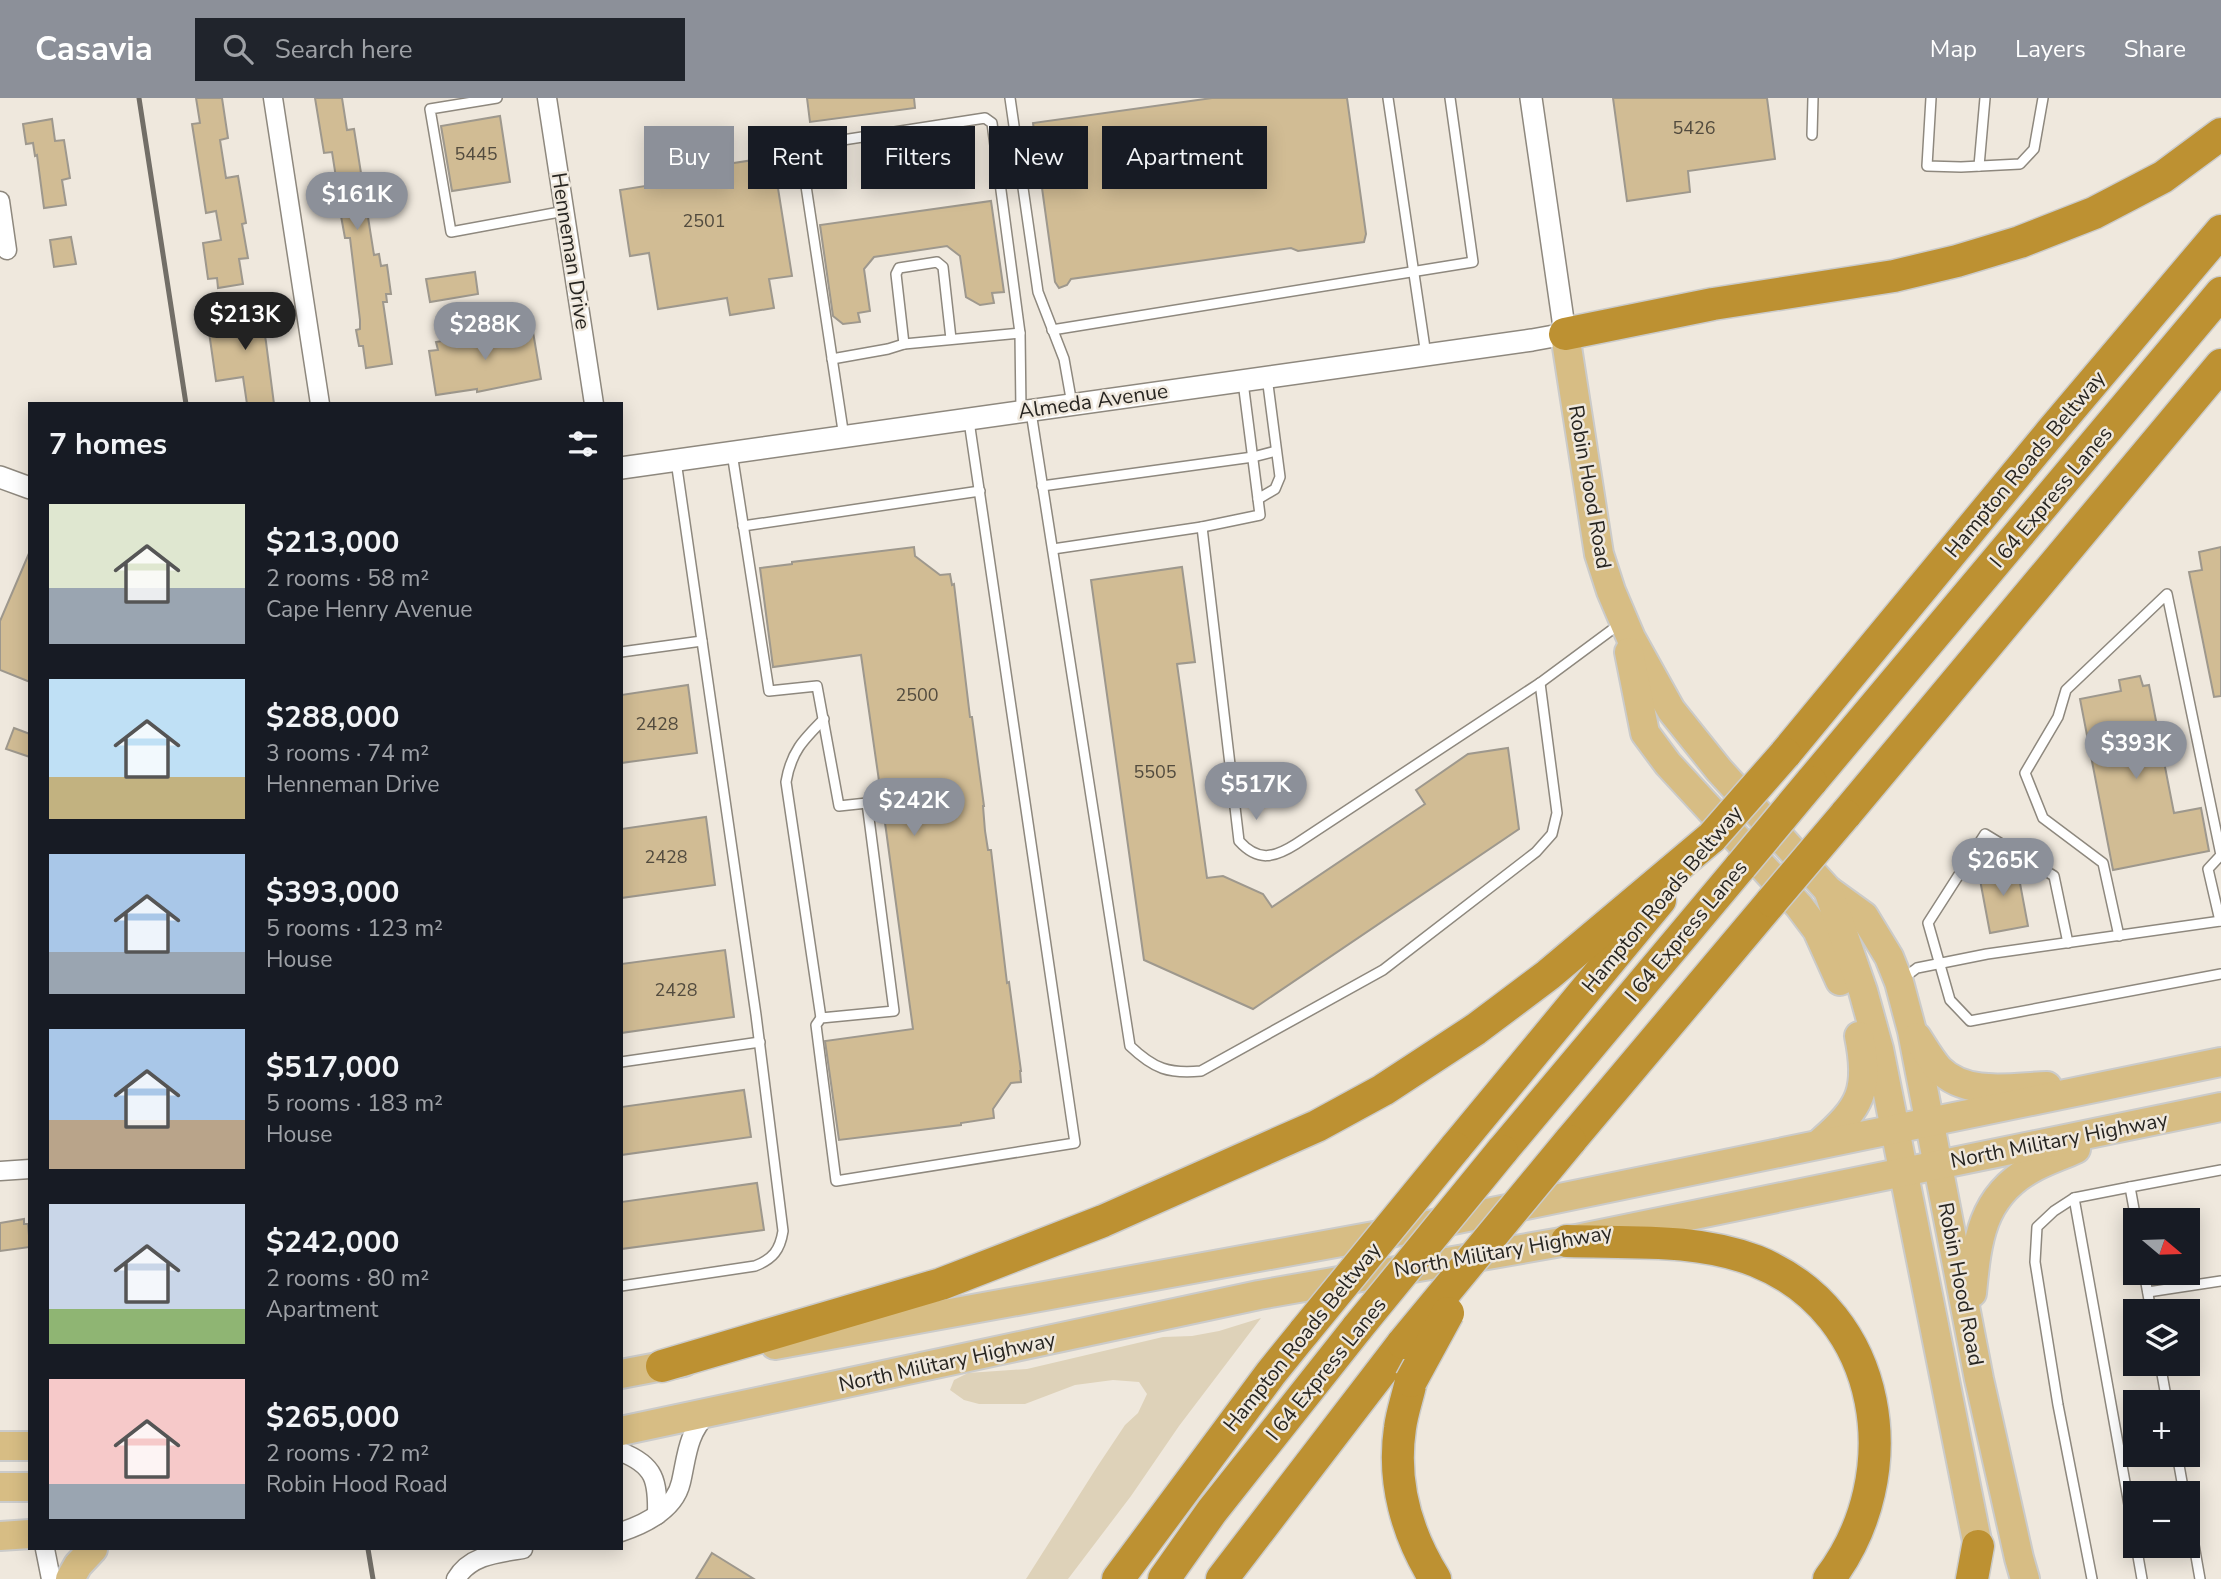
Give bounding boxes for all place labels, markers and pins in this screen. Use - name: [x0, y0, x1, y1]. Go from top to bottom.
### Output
- pin: $161K: [308, 172, 406, 232]
- pin: $213K: [196, 292, 294, 352]
- pin: $288K: [436, 302, 534, 362]
- pin: $393K: [2087, 722, 2185, 781]
- pin: $517K: [1207, 762, 1305, 822]
- pin: $242K: [865, 778, 963, 838]
- pin: $265K: [1954, 838, 2052, 898]

